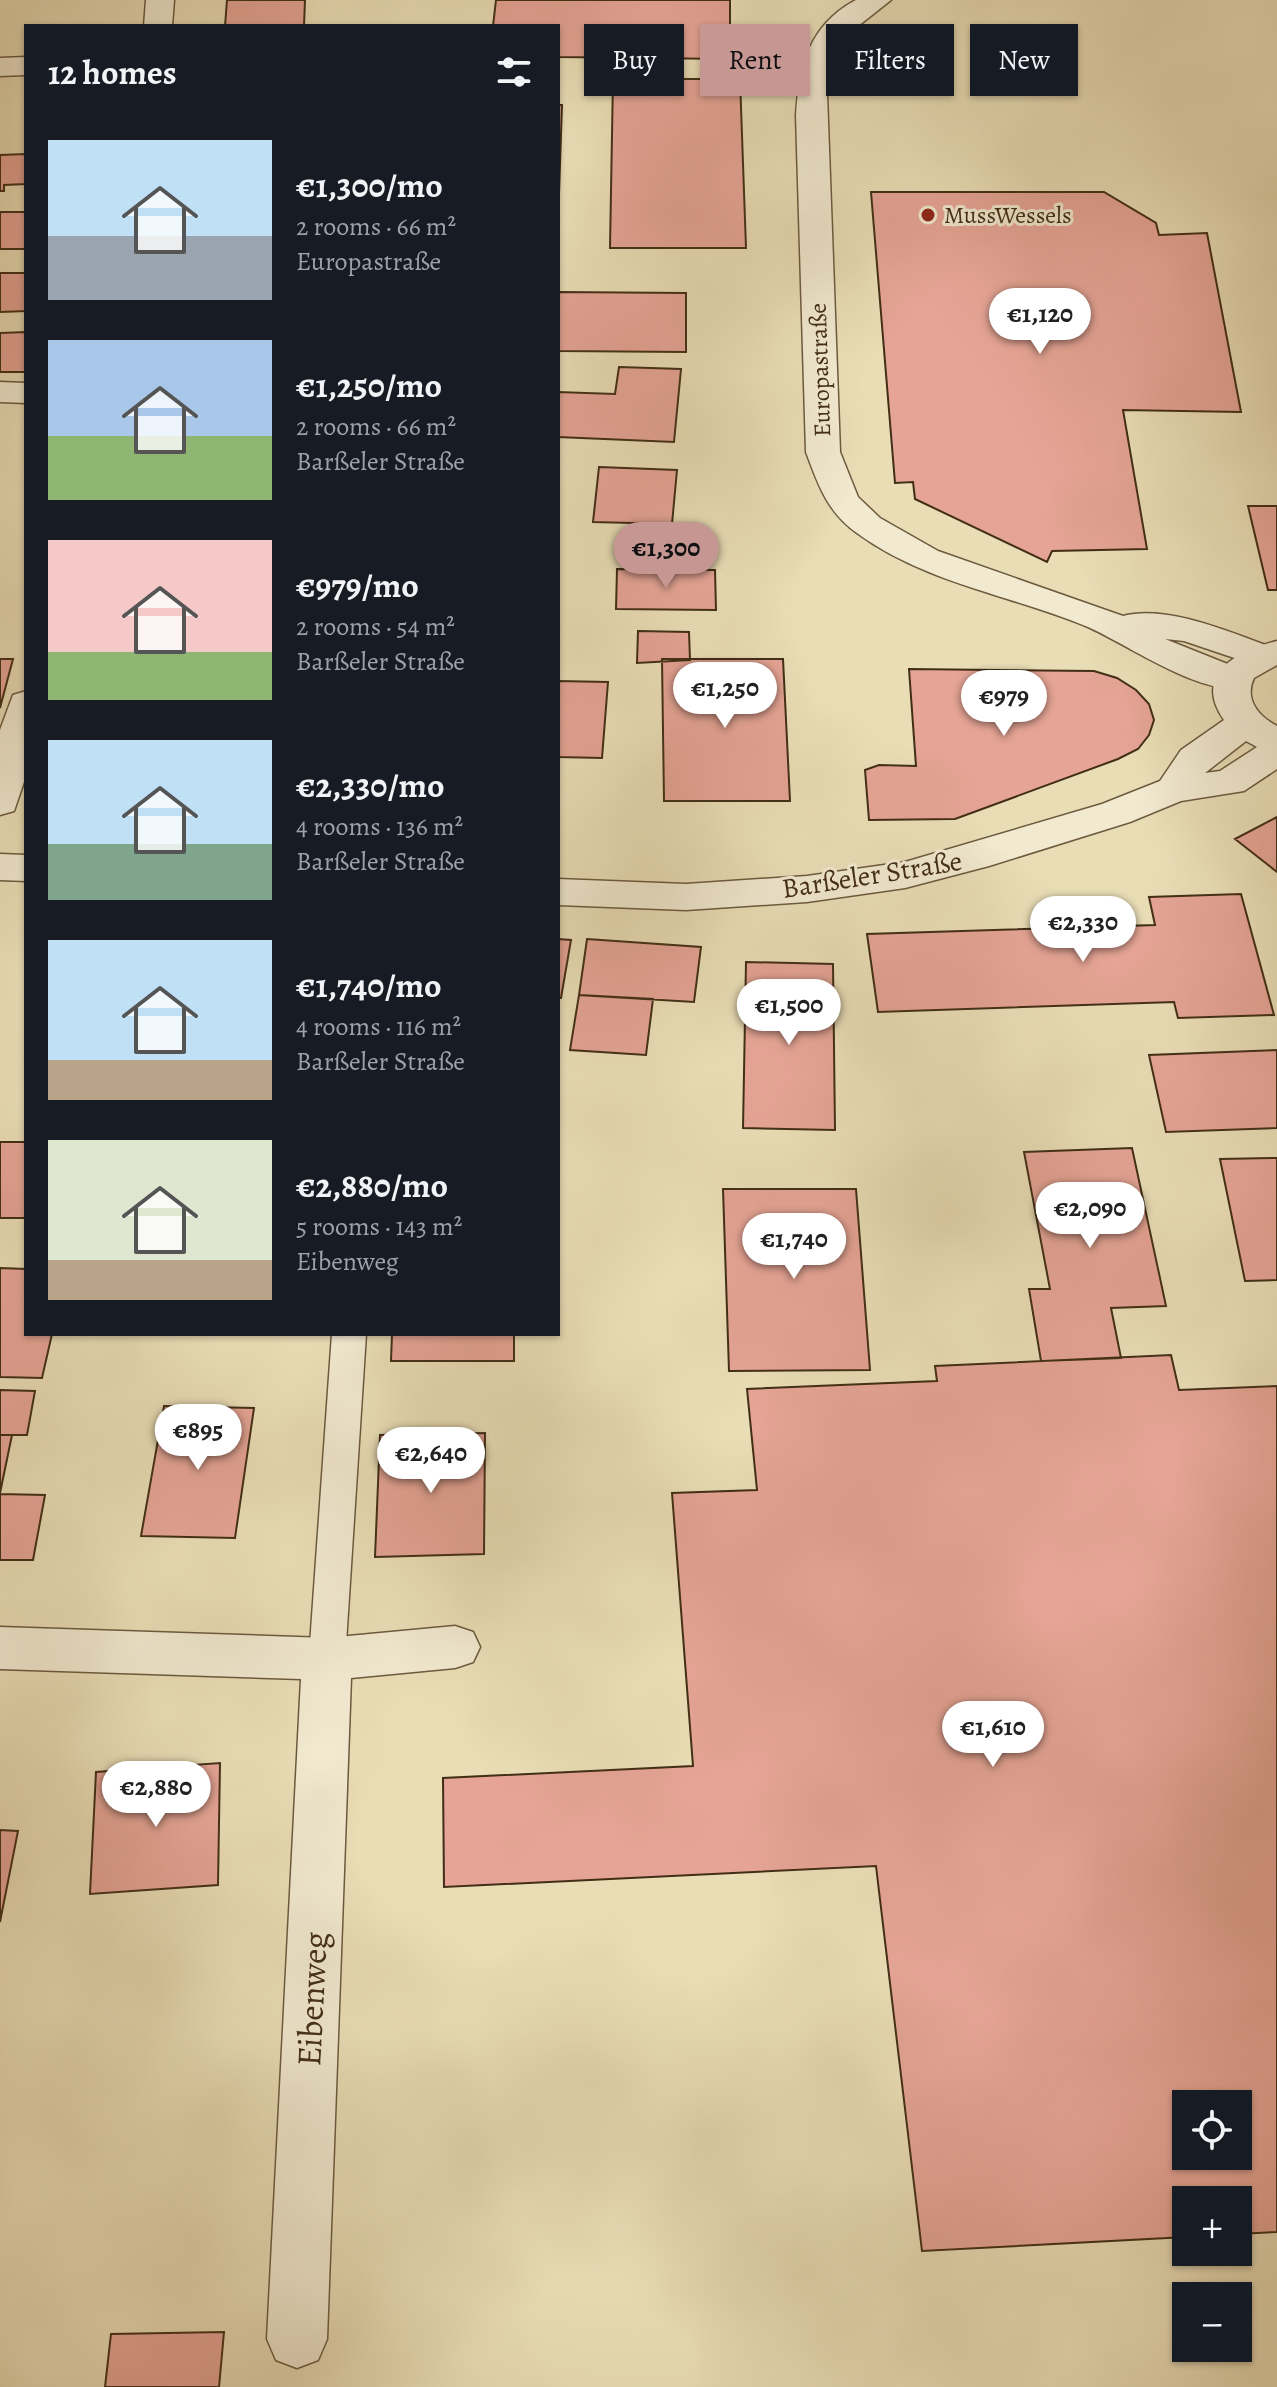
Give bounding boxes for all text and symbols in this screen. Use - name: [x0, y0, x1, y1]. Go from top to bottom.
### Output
- chip: Buy: [584, 24, 684, 96]
- chip: Rent: [700, 24, 810, 96]
- chip: Filters: [826, 24, 954, 96]
- chip: New: [970, 24, 1078, 96]
- text: 12 homes: [48, 49, 177, 96]
- icon: filters: [492, 50, 536, 94]
- text: €1,300/mo: [296, 162, 443, 209]
- icon: home: [112, 172, 208, 268]
- place label: MussWessels: [944, 199, 1072, 231]
- marker: MussWessels: [919, 206, 937, 224]
- text: 2 rooms · 66 m²: [296, 209, 456, 244]
- text: Europastraße: [296, 244, 441, 279]
- pin: €1,120: [975, 288, 1105, 356]
- text: €1,120: [1007, 296, 1073, 331]
- street label: Europastraße: [802, 302, 838, 438]
- text: €1,250/mo: [296, 362, 442, 409]
- icon: home: [112, 372, 208, 468]
- text: 2 rooms · 66 m²: [296, 409, 456, 444]
- text: Barßeler Straße: [296, 444, 465, 479]
- pin: €1,300: [601, 522, 731, 590]
- text: €1,300: [632, 530, 700, 565]
- text: €979/mo: [296, 562, 419, 609]
- icon: home: [112, 572, 208, 668]
- text: 2 rooms · 54 m²: [296, 609, 455, 644]
- text: Barßeler Straße: [296, 644, 465, 679]
- pin: €1,250: [660, 662, 790, 730]
- text: €1,250: [691, 670, 759, 705]
- pin: €979: [957, 670, 1051, 738]
- text: €979: [979, 678, 1029, 713]
- text: €2,330/mo: [296, 762, 445, 809]
- icon: home: [112, 772, 208, 868]
- text: 4 rooms · 136 m²: [296, 809, 463, 844]
- street label: Barßeler Straße: [779, 842, 965, 908]
- text: Barßeler Straße: [296, 844, 465, 879]
- pin: €2,330: [1018, 896, 1148, 964]
- text: €2,330: [1048, 904, 1118, 939]
- text: €1,740/mo: [296, 962, 442, 1009]
- icon: home: [112, 972, 208, 1068]
- pin: €1,500: [724, 979, 854, 1047]
- text: €1,500: [755, 987, 823, 1022]
- text: 4 rooms · 116 m²: [296, 1009, 461, 1044]
- text: Barßeler Straße: [296, 1044, 465, 1079]
- text: €2,880/mo: [296, 1162, 448, 1209]
- icon: home: [112, 1172, 208, 1268]
- pin: €2,090: [1025, 1182, 1155, 1250]
- text: €2,090: [1054, 1190, 1126, 1225]
- text: 5 rooms · 143 m²: [296, 1209, 462, 1244]
- pin: €1,740: [729, 1213, 859, 1281]
- text: €1,740: [760, 1221, 828, 1256]
- text: Eibenweg: [296, 1244, 399, 1279]
- pin: €895: [151, 1404, 245, 1472]
- text: €895: [173, 1412, 223, 1447]
- pin: €2,640: [366, 1427, 496, 1495]
- text: €2,640: [395, 1435, 467, 1470]
- pin: €1,610: [928, 1701, 1058, 1769]
- text: €1,610: [960, 1709, 1026, 1744]
- pin: €2,880: [91, 1761, 221, 1829]
- text: €2,880: [120, 1769, 192, 1804]
- street label: Eibenweg: [285, 1931, 339, 2067]
- map controls: [1172, 2090, 1252, 2362]
- button: locate: [1172, 2090, 1252, 2170]
- button: +: [1172, 2186, 1252, 2266]
- button: −: [1172, 2282, 1252, 2362]

